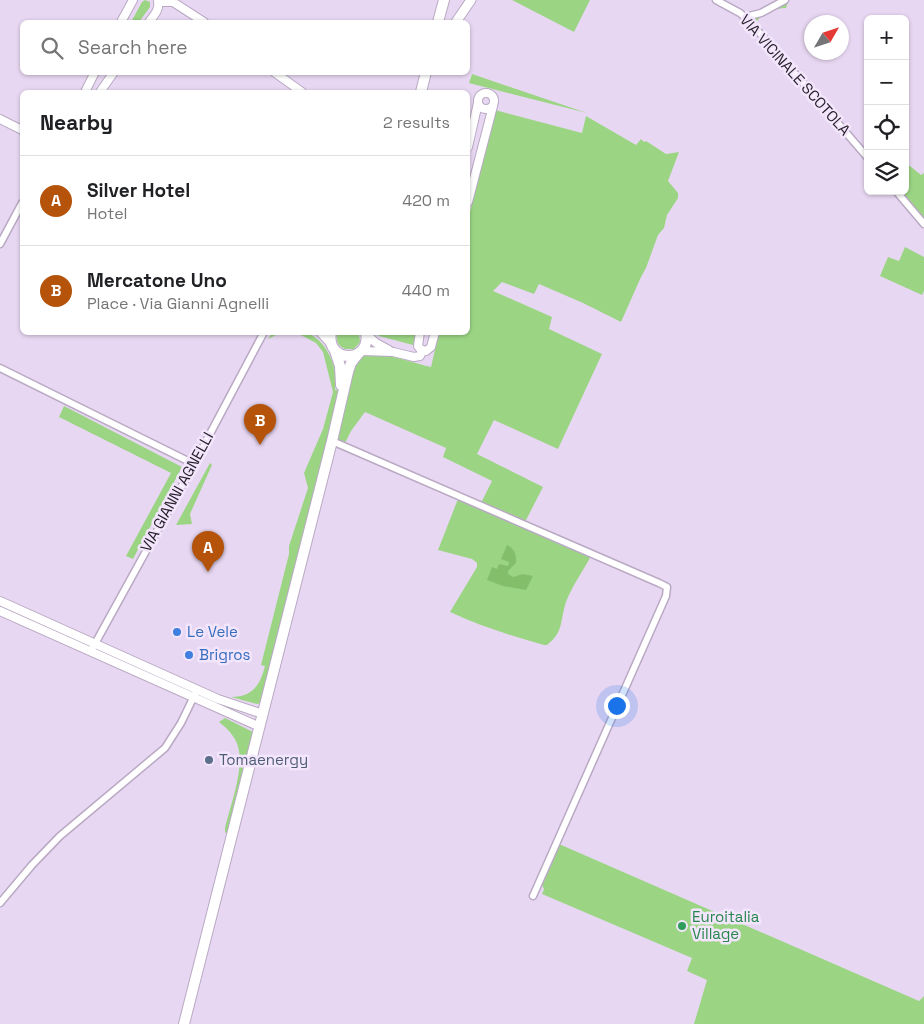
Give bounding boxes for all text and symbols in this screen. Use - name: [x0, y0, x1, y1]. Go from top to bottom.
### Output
- street label: VIA VICINALE SCOTOLA: [736, 10, 855, 140]
- north arrow: [804, 15, 849, 60]
- map controls: [864, 15, 909, 195]
- button: +: [864, 15, 909, 60]
- search box: [20, 20, 470, 75]
- icon: search: [38, 34, 66, 62]
- text: Search here: [78, 35, 188, 60]
- button: −: [864, 60, 909, 105]
- button: locate: [864, 105, 909, 150]
- text: Nearby: [40, 109, 113, 136]
- text: 2 results: [383, 112, 450, 133]
- button: layers: [864, 150, 909, 195]
- text: Silver Hotel: [87, 178, 190, 203]
- text: A: [51, 190, 61, 211]
- text: 420 m: [402, 190, 450, 211]
- text: Hotel: [87, 203, 128, 224]
- text: Mercatone Uno: [87, 268, 227, 293]
- text: B: [51, 280, 61, 301]
- text: 440 m: [402, 280, 450, 301]
- text: Place · Via Gianni Agnelli: [87, 293, 269, 314]
- pin: B: [244, 404, 276, 445]
- street label: VIA GIANNI AGNELLI: [137, 429, 217, 555]
- pin: A: [192, 531, 224, 572]
- place label: Le Vele: [187, 622, 238, 641]
- marker: Le Vele: [171, 626, 183, 638]
- place label: Brigros: [199, 645, 251, 664]
- marker: Brigros: [183, 649, 195, 661]
- your location: [604, 693, 630, 719]
- place label: Tomaenergy: [219, 750, 308, 769]
- marker: Tomaenergy: [203, 754, 215, 766]
- place label: Euroitalia Village: [692, 907, 760, 943]
- marker: Euroitalia Village: [676, 920, 688, 932]

